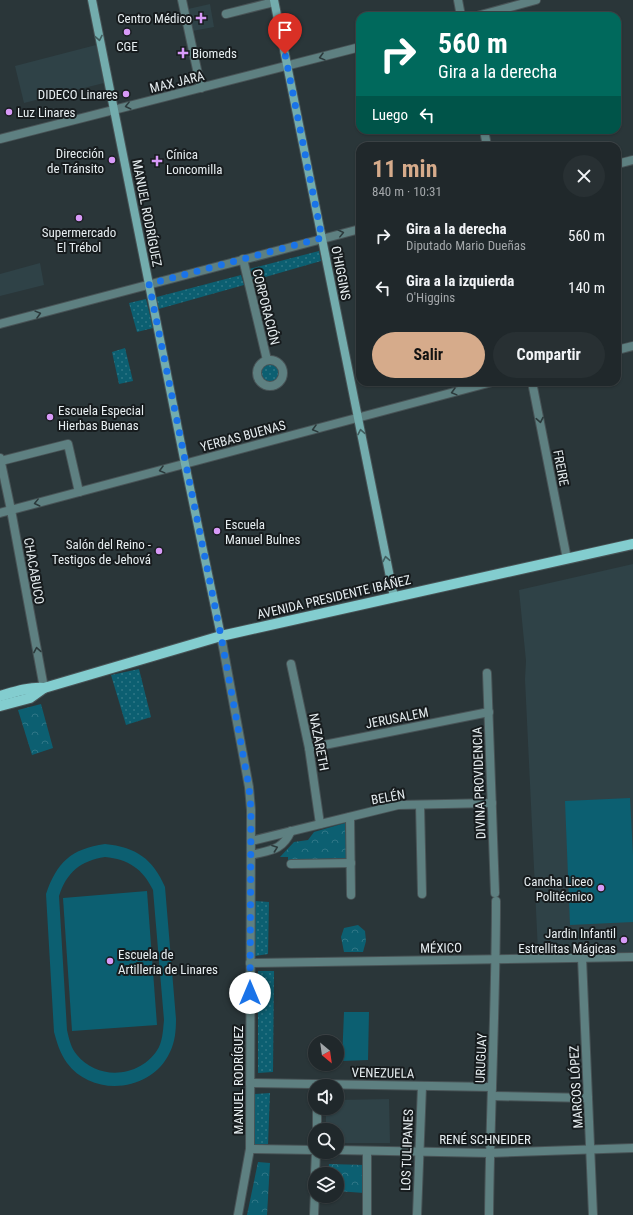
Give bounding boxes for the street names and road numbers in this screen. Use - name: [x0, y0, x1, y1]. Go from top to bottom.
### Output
- street label: MAX JARA: [148, 68, 206, 96]
- street label: MANUEL RODRÍGUEZ: [129, 158, 165, 268]
- street label: O'HIGGINS: [328, 245, 354, 302]
- street label: CORPORACIÓN: [249, 267, 283, 347]
- street label: YERBAS BUENAS: [199, 417, 288, 455]
- street label: FREIRE: [550, 449, 572, 487]
- street label: CHACABUCO: [21, 536, 47, 606]
- street label: AVENIDA PRESIDENTE IBÁÑEZ: [255, 571, 413, 622]
- street label: JERUSALEM: [364, 705, 430, 731]
- street label: NAZARETH: [306, 712, 332, 772]
- street label: DIVINA PROVIDENCIA: [470, 726, 488, 839]
- street label: BELÉN: [370, 787, 406, 807]
- street label: MÉXICO: [420, 940, 462, 956]
- street label: MANUEL RODRÍGUEZ: [231, 1025, 246, 1134]
- street label: URUGUAY: [473, 1033, 489, 1083]
- street label: MARCOS LÓPEZ: [566, 1045, 586, 1129]
- street label: VENEZUELA: [352, 1065, 415, 1081]
- street label: LOS TULIPANES: [398, 1109, 416, 1191]
- street label: RENÉ SCHNEIDER: [439, 1132, 531, 1147]

